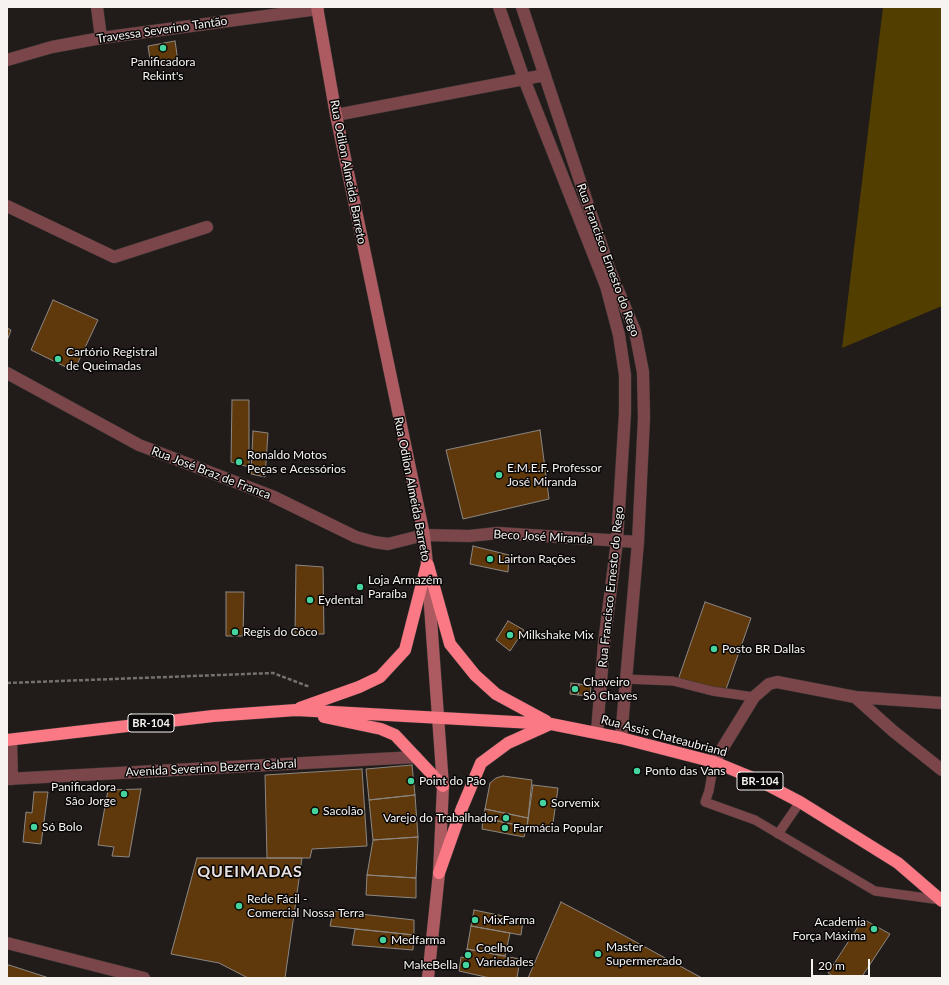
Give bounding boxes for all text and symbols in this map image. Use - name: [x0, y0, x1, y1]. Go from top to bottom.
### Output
- street label: Travessa Severino Tantão: [96, 14, 228, 46]
- marker: Panificadora Rekint's: [158, 43, 168, 53]
- place label: Panificadora Rekint's: [131, 55, 195, 83]
- street label: Rua Odilon Almeida Barreto: [327, 99, 369, 245]
- street label: Rua Francisco Ernesto do Rego: [574, 181, 642, 339]
- place label: Cartório Registral de Queimadas: [66, 345, 158, 373]
- marker: Cartório Registral de Queimadas: [53, 354, 63, 364]
- street label: Rua Odilon Almeida Barreto: [391, 416, 433, 562]
- street label: Rua José Braz de Franca: [149, 444, 273, 502]
- place label: Ronaldo Motos Peças e Acessórios: [247, 448, 346, 476]
- marker: Ronaldo Motos Peças e Acessórios: [234, 457, 244, 467]
- place label: E.M.E.F. Professor José Miranda: [507, 461, 602, 489]
- marker: E.M.E.F. Professor José Miranda: [494, 470, 504, 480]
- street label: Rua Francisco Ernesto do Rego: [595, 506, 627, 668]
- street label: Beco José Miranda: [493, 527, 593, 547]
- place label: Lairton Rações: [498, 552, 576, 566]
- marker: Lairton Rações: [485, 554, 495, 564]
- place label: Loja Armazém Paraíba: [368, 573, 442, 601]
- marker: Loja Armazém Paraíba: [355, 582, 365, 592]
- place label: Eydental: [318, 593, 363, 607]
- marker: Eydental: [305, 595, 315, 605]
- place label: Regis do Côco: [243, 625, 318, 639]
- marker: Regis do Côco: [230, 627, 240, 637]
- place label: Milkshake Mix: [518, 628, 594, 642]
- marker: Milkshake Mix: [505, 630, 515, 640]
- place label: Posto BR Dallas: [722, 642, 805, 656]
- marker: Posto BR Dallas: [709, 644, 719, 654]
- place label: Chaveiro Só Chaves: [583, 675, 637, 703]
- marker: Chaveiro Só Chaves: [570, 684, 580, 694]
- street label: Rua Assis Chateaubriand: [599, 712, 729, 760]
- road number: BR-104: [128, 714, 174, 732]
- street label: Avenida Severino Bezerra Cabral: [125, 756, 297, 780]
- place label: Ponto das Vans: [645, 764, 726, 778]
- marker: Ponto das Vans: [632, 766, 642, 776]
- road number: BR-104: [737, 772, 783, 790]
- place label: Point do Pão: [419, 774, 486, 788]
- marker: Point do Pão: [406, 776, 416, 786]
- place label: Panificadora Sâo Jorge: [51, 780, 116, 808]
- marker: Panificadora Sâo Jorge: [119, 789, 129, 799]
- place label: Sorvemix: [551, 796, 600, 810]
- marker: Sorvemix: [538, 798, 548, 808]
- place label: Sacolão: [323, 804, 363, 818]
- marker: Sacolão: [310, 806, 320, 816]
- place label: Varejo do Trabalhador: [383, 811, 498, 825]
- marker: Varejo do Trabalhador: [501, 813, 511, 823]
- place label: Só Bolo: [42, 820, 82, 834]
- place label: Farmácia Popular: [513, 821, 603, 835]
- marker: Só Bolo: [29, 822, 39, 832]
- marker: Farmácia Popular: [500, 823, 510, 833]
- district label: QUEIMADAS: [197, 862, 303, 882]
- place label: Rede Fácil - Comercial Nossa Terra: [247, 892, 364, 920]
- marker: Rede Fácil - Comercial Nossa Terra: [234, 901, 244, 911]
- place label: MixFarma: [483, 913, 535, 927]
- marker: MixFarma: [470, 915, 480, 925]
- place label: Academia Força Máxima: [792, 915, 866, 943]
- marker: Academia Força Máxima: [869, 924, 879, 934]
- place label: Medfarma: [391, 933, 445, 947]
- marker: Medfarma: [378, 935, 388, 945]
- place label: Master Supermercado: [606, 940, 682, 968]
- place label: Coelho Variedades: [476, 941, 534, 969]
- marker: Master Supermercado: [593, 949, 603, 959]
- marker: Coelho Variedades: [463, 950, 473, 960]
- scale bar: [813, 951, 872, 977]
- place label: MakeBella: [404, 958, 458, 972]
- text: 20 m: [818, 958, 845, 973]
- marker: MakeBella: [461, 960, 471, 970]

